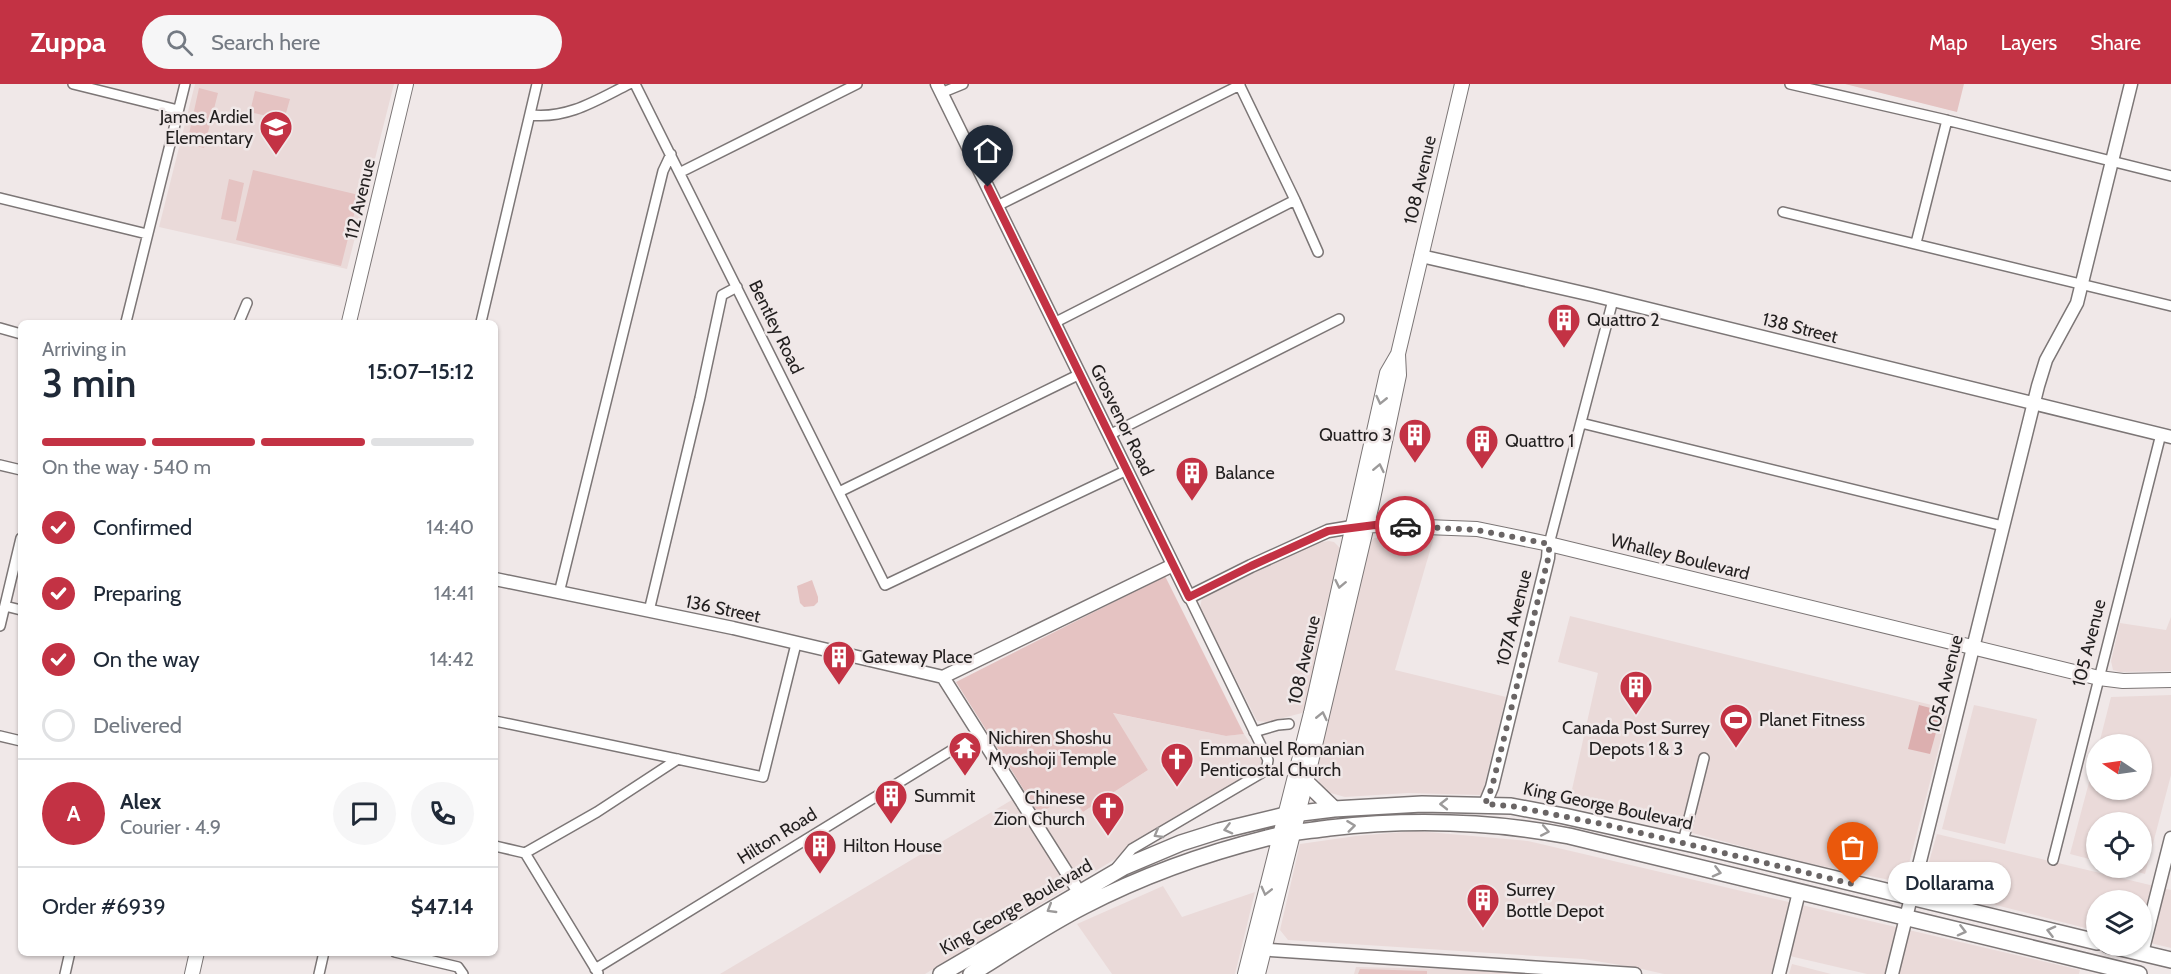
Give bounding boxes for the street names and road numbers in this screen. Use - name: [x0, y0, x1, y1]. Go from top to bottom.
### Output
- street label: 108 Avenue: [1399, 133, 1441, 227]
- street label: 112 Avenue: [340, 156, 380, 242]
- street label: Bentley Road: [744, 277, 808, 377]
- street label: 138 Street: [1760, 308, 1840, 348]
- street label: Grosvenor Road: [1085, 361, 1159, 479]
- street label: Whalley Boulevard: [1608, 529, 1752, 585]
- street label: 107A Avenue: [1491, 567, 1537, 669]
- street label: 136 Street: [683, 590, 763, 628]
- street label: 105 Avenue: [2068, 597, 2110, 689]
- street label: 108 Avenue: [1283, 613, 1325, 707]
- street label: 105A Avenue: [1922, 633, 1968, 735]
- street label: King George Boulevard: [1521, 777, 1695, 835]
- street label: Hilton Road: [733, 803, 821, 869]
- street label: King George Boulevard: [936, 854, 1096, 960]

